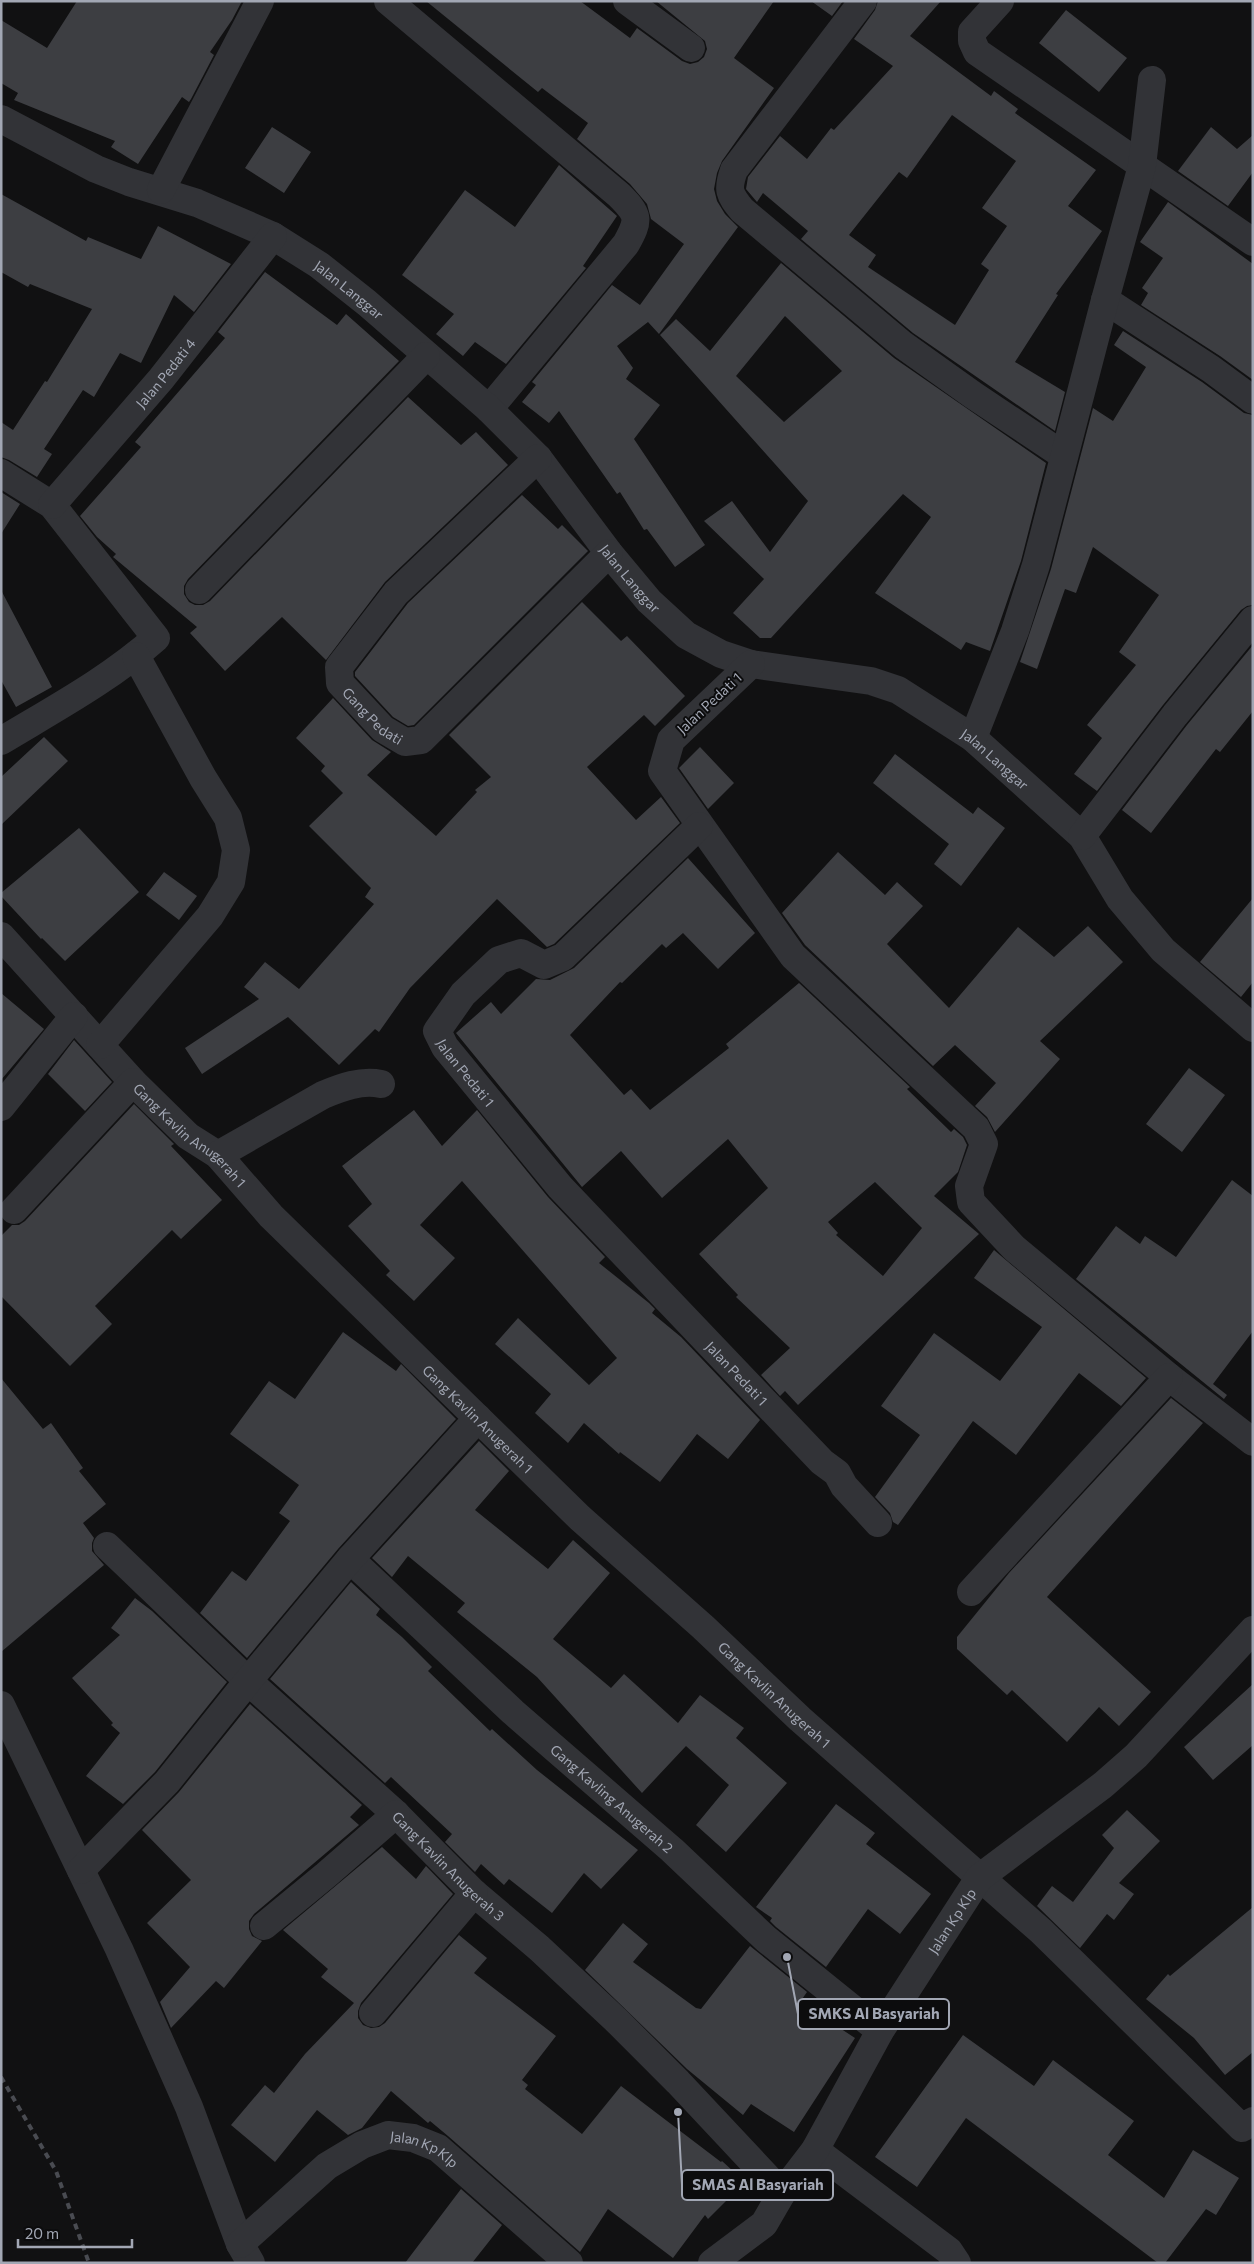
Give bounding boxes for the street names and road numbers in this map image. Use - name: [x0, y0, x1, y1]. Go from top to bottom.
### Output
- street label: Jalan Langgar: [312, 256, 388, 323]
- street label: Jalan Pedati 4: [132, 334, 199, 411]
- street label: Jalan Langgar: [597, 541, 664, 616]
- street label: Jalan Pedati 1: [673, 669, 745, 737]
- street label: Gang Pedati: [339, 683, 406, 747]
- street label: Jalan Langgar: [958, 724, 1033, 793]
- street label: Jalan Pedati 1: [434, 1036, 499, 1110]
- street label: Gang Kavlin Anugerah 1: [130, 1079, 250, 1190]
- street label: Jalan Pedati 1: [703, 1337, 772, 1409]
- street label: Gang Kavlin Anugerah 1: [420, 1361, 537, 1476]
- street label: Gang Kavlin Anugerah 1: [715, 1638, 834, 1751]
- street label: Gang Kavling Anugerah 2: [547, 1740, 677, 1856]
- street label: Gang Kavlin Anugerah 3: [389, 1807, 508, 1924]
- street label: Jalan Kp Klp: [924, 1885, 979, 1957]
- street label: Jalan Kp Klp: [389, 2127, 462, 2171]

